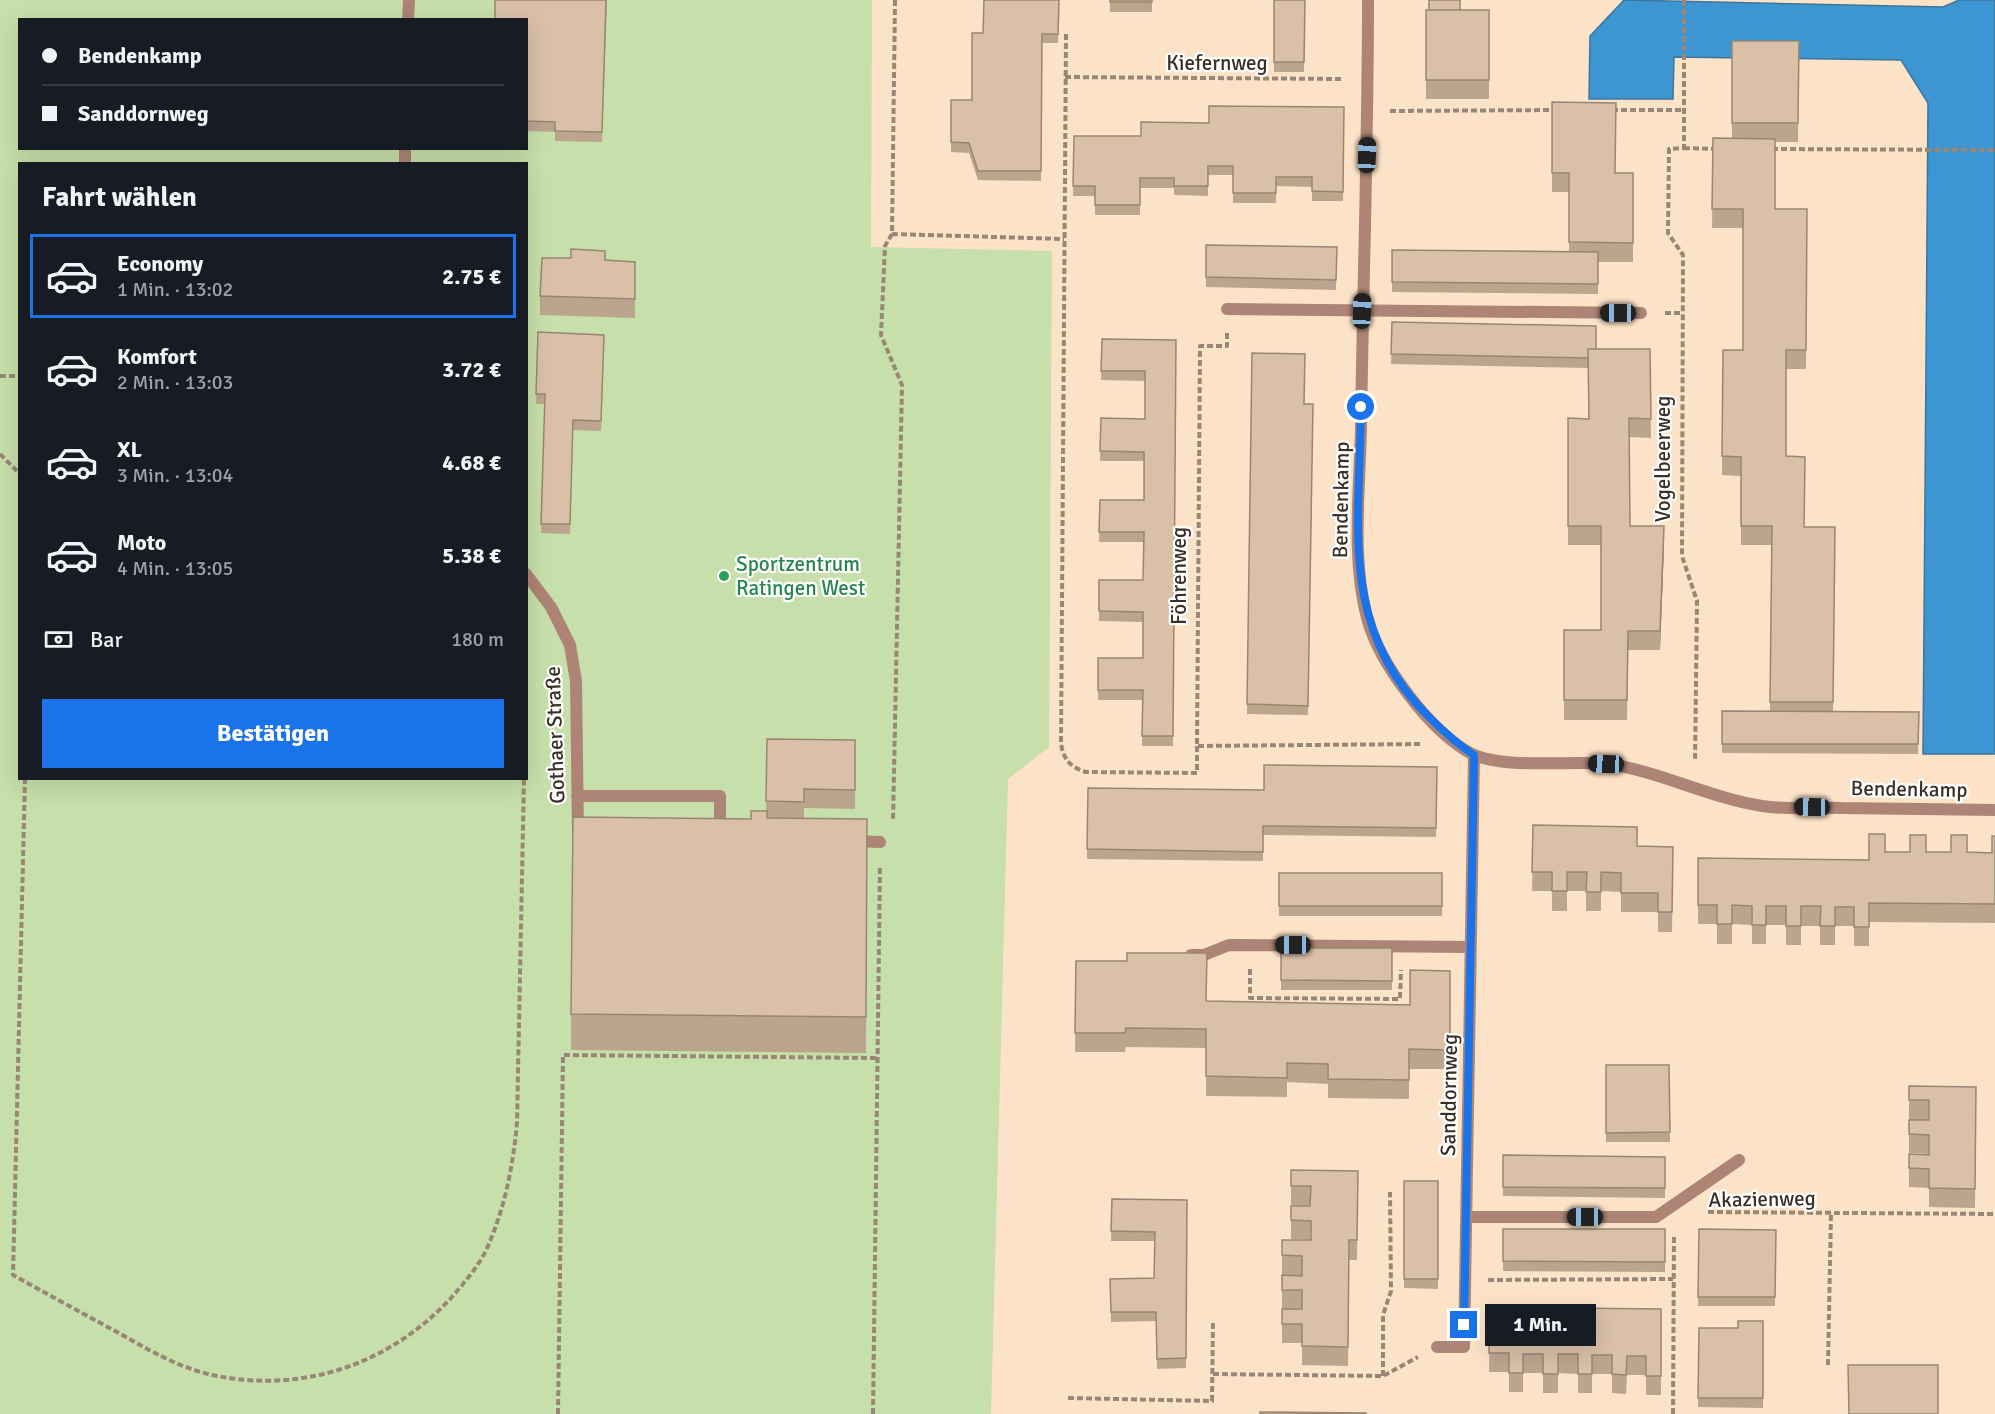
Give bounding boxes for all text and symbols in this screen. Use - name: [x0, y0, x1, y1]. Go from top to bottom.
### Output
- text: Bendenkamp: [78, 42, 202, 69]
- street label: Kiefernweg: [1166, 50, 1268, 76]
- text: Sanddornweg: [78, 100, 209, 127]
- car: [1357, 137, 1377, 173]
- text: Fahrt wählen: [42, 181, 197, 214]
- icon: car: [45, 249, 99, 303]
- text: Economy: [117, 250, 203, 277]
- text: 2.75 €: [442, 263, 501, 290]
- text: 1 Min. · 13:02: [117, 277, 233, 302]
- car: [1352, 293, 1372, 329]
- car: [1600, 304, 1636, 322]
- icon: car: [45, 342, 99, 396]
- text: Komfort: [117, 343, 197, 370]
- text: 3.72 €: [442, 356, 501, 383]
- text: 2 Min. · 13:03: [117, 370, 233, 395]
- route start: [1347, 393, 1374, 420]
- street label: Vogelbeerweg: [1650, 396, 1676, 522]
- icon: car: [45, 435, 99, 489]
- text: XL: [117, 436, 142, 463]
- street label: Bendenkamp: [1327, 441, 1355, 559]
- text: 4.68 €: [442, 449, 501, 476]
- text: 3 Min. · 13:04: [117, 463, 233, 488]
- street label: Föhrenweg: [1166, 527, 1192, 625]
- icon: car: [45, 528, 99, 582]
- text: Moto: [117, 529, 166, 556]
- text: 5.38 €: [442, 542, 501, 569]
- place label: Sportzentrum Ratingen West: [736, 551, 865, 601]
- text: 4 Min. · 13:05: [117, 556, 233, 581]
- marker: Sportzentrum Ratingen West: [717, 569, 731, 583]
- icon: cash: [42, 623, 75, 656]
- text: Bar: [90, 626, 123, 653]
- text: 180 m: [451, 627, 504, 652]
- street label: Gothaer Straße: [540, 666, 570, 804]
- button: Bestätigen: [42, 699, 504, 768]
- car: [1588, 754, 1624, 774]
- street label: Bendenkamp: [1850, 775, 1968, 803]
- car: [1794, 798, 1830, 816]
- car: [1275, 936, 1311, 954]
- street label: Sanddornweg: [1435, 1034, 1463, 1156]
- street label: Akazienweg: [1708, 1185, 1816, 1213]
- car: [1567, 1208, 1603, 1226]
- callout: 1 Min.: [1485, 1304, 1596, 1346]
- route end: [1450, 1311, 1477, 1338]
- text: 1 Min.: [1513, 1312, 1568, 1337]

